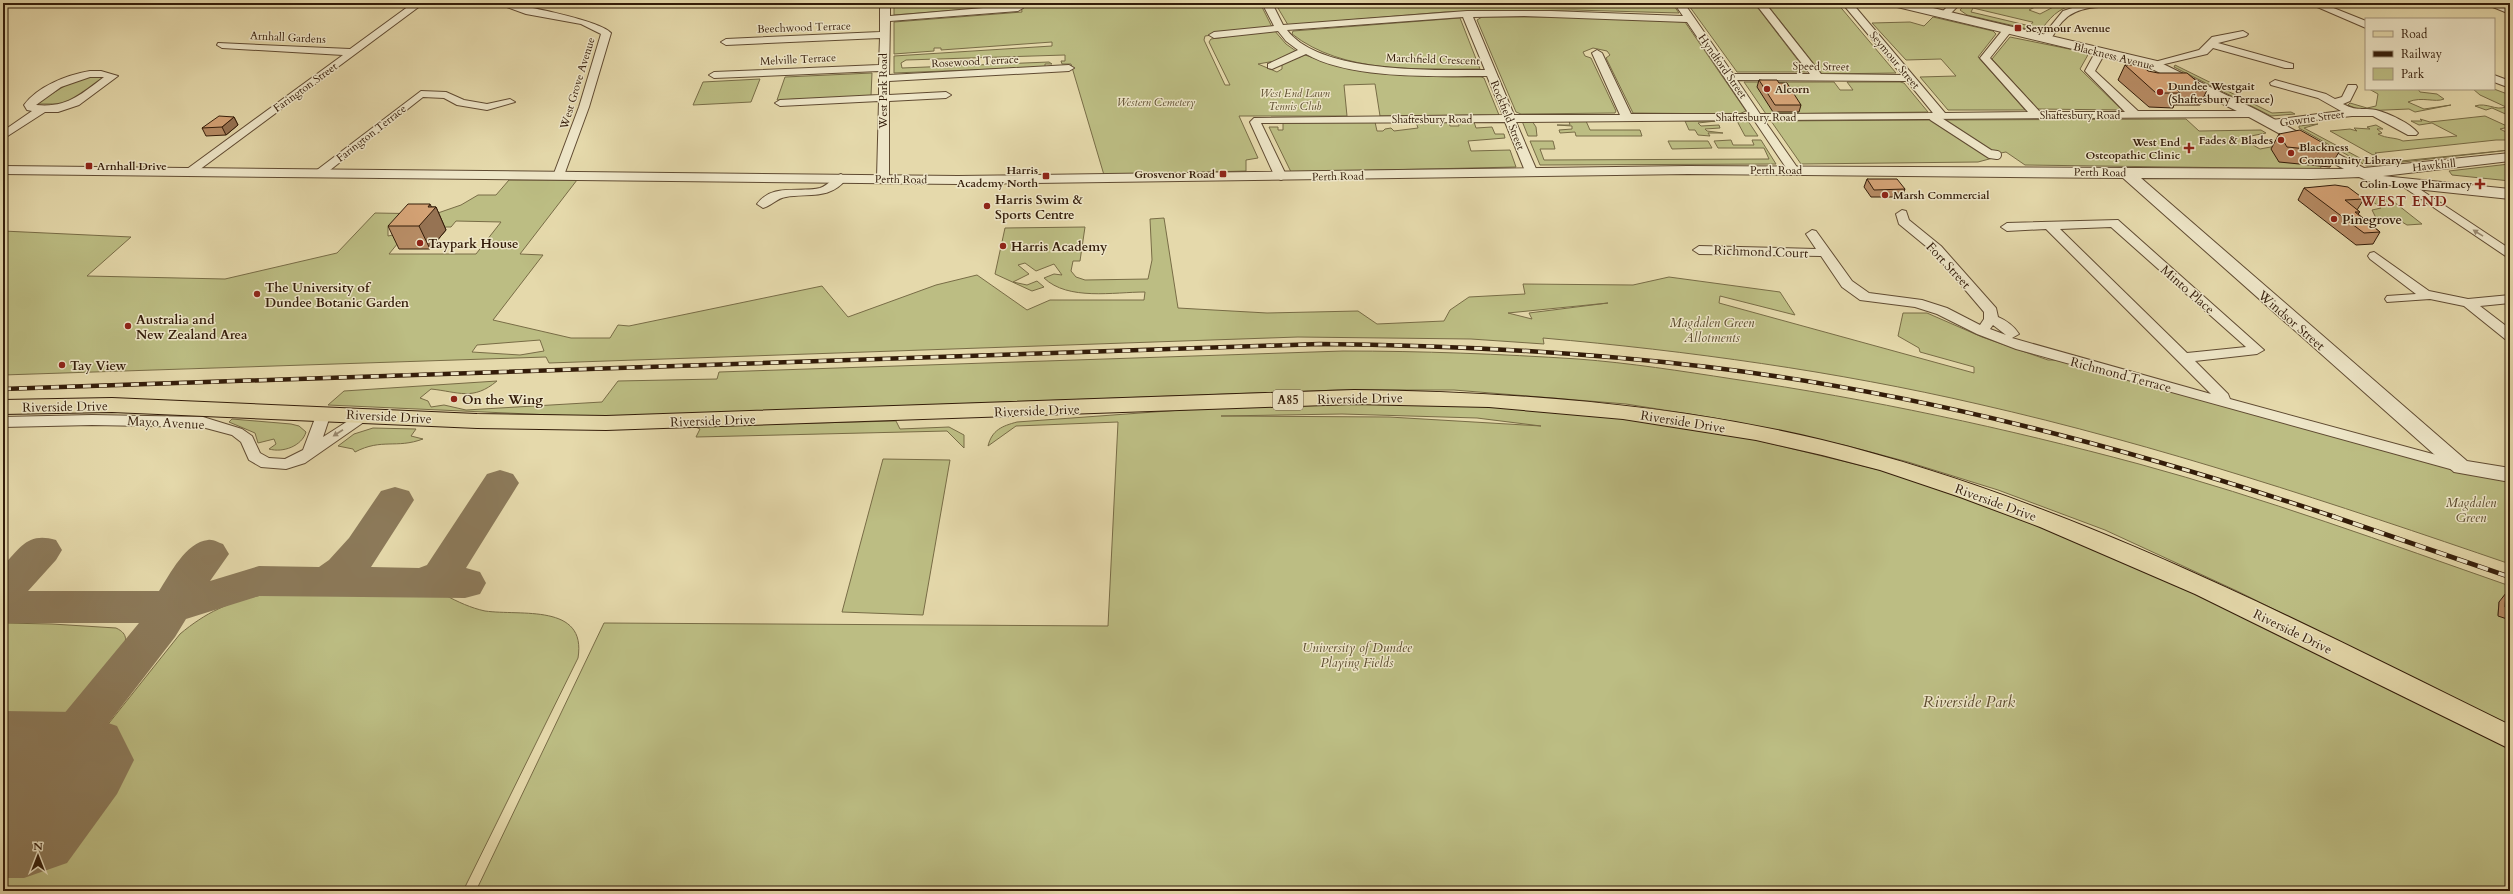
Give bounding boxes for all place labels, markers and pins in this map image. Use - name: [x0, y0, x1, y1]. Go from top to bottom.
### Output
- place label: Seymour Avenue: [2026, 21, 2110, 36]
- marker: Seymour Avenue: [2013, 23, 2023, 33]
- place label: Dundee Westgait (Shaftesbury Terrace): [2168, 79, 2274, 107]
- place label: Alcorn: [1775, 82, 1810, 97]
- marker: Alcorn: [1762, 84, 1772, 94]
- marker: Dundee Westgait (Shaftesbury Terrace): [2155, 87, 2165, 97]
- place label: Fades & Blades: [2199, 133, 2273, 148]
- place label: West End Osteopathic Clinic: [2085, 135, 2181, 163]
- marker: Fades & Blades: [2276, 135, 2286, 145]
- place label: Blackness Community Library: [2299, 140, 2402, 168]
- marker: West End Osteopathic Clinic: [2183, 142, 2195, 154]
- marker: Blackness Community Library: [2286, 148, 2296, 158]
- place label: Arnhall Drive: [97, 159, 167, 174]
- marker: Arnhall Drive: [84, 161, 94, 171]
- place label: Harris Academy North: [957, 163, 1038, 191]
- place label: Grosvenor Road: [1134, 167, 1216, 182]
- marker: Grosvenor Road: [1218, 169, 1228, 179]
- marker: Harris Academy North: [1041, 171, 1051, 181]
- place label: Colin Lowe Pharmacy: [2360, 177, 2473, 192]
- marker: Colin Lowe Pharmacy: [2475, 179, 2485, 189]
- place label: Marsh Commercial: [1893, 188, 1990, 203]
- marker: Marsh Commercial: [1880, 190, 1890, 200]
- place label: Harris Swim & Sports Centre: [995, 191, 1083, 224]
- marker: Harris Swim & Sports Centre: [982, 201, 992, 211]
- place label: Pinegrove: [2342, 211, 2402, 229]
- marker: Pinegrove: [2329, 214, 2339, 224]
- place label: Taypark House: [428, 235, 519, 253]
- marker: Taypark House: [415, 238, 425, 248]
- place label: Harris Academy: [1011, 238, 1108, 256]
- marker: Harris Academy: [998, 241, 1008, 251]
- place label: The University of Dundee Botanic Garden: [265, 279, 410, 312]
- marker: The University of Dundee Botanic Garden: [252, 289, 262, 299]
- place label: Australia and New Zealand Area: [136, 311, 248, 344]
- marker: Australia and New Zealand Area: [123, 321, 133, 331]
- place label: Tay View: [70, 357, 127, 375]
- marker: Tay View: [57, 360, 67, 370]
- place label: On the Wing: [462, 391, 543, 409]
- marker: On the Wing: [449, 394, 459, 404]

